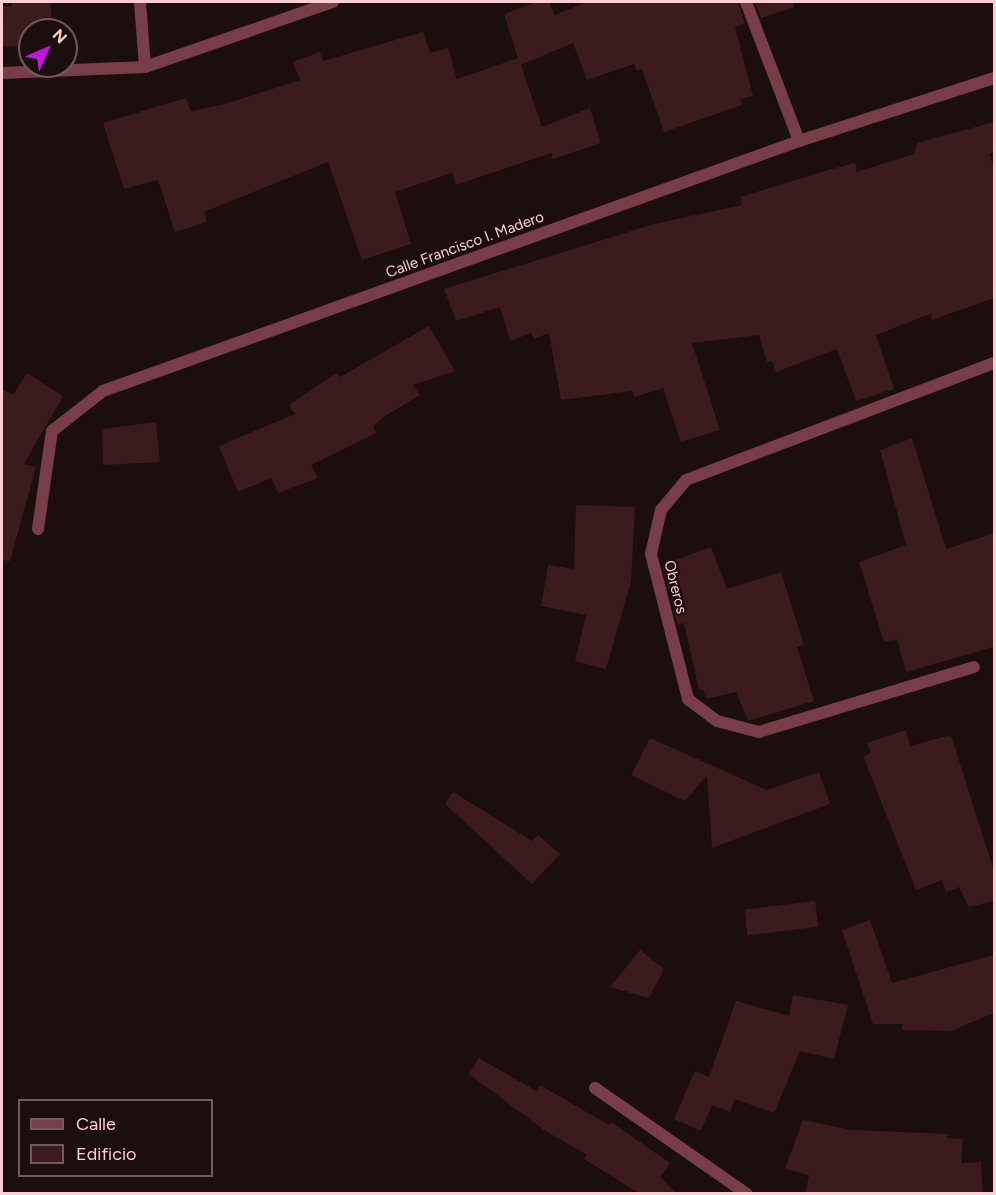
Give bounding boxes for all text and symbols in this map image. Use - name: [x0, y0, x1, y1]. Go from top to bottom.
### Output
- north arrow: [18, 18, 78, 78]
- text: N: [49, 25, 71, 47]
- street label: Calle Francisco I. Madero: [383, 208, 547, 282]
- street label: Obreros: [660, 558, 690, 616]
- legend: [18, 1099, 213, 1177]
- text: Calle: [76, 1113, 116, 1135]
- text: Edificio: [76, 1143, 137, 1165]

